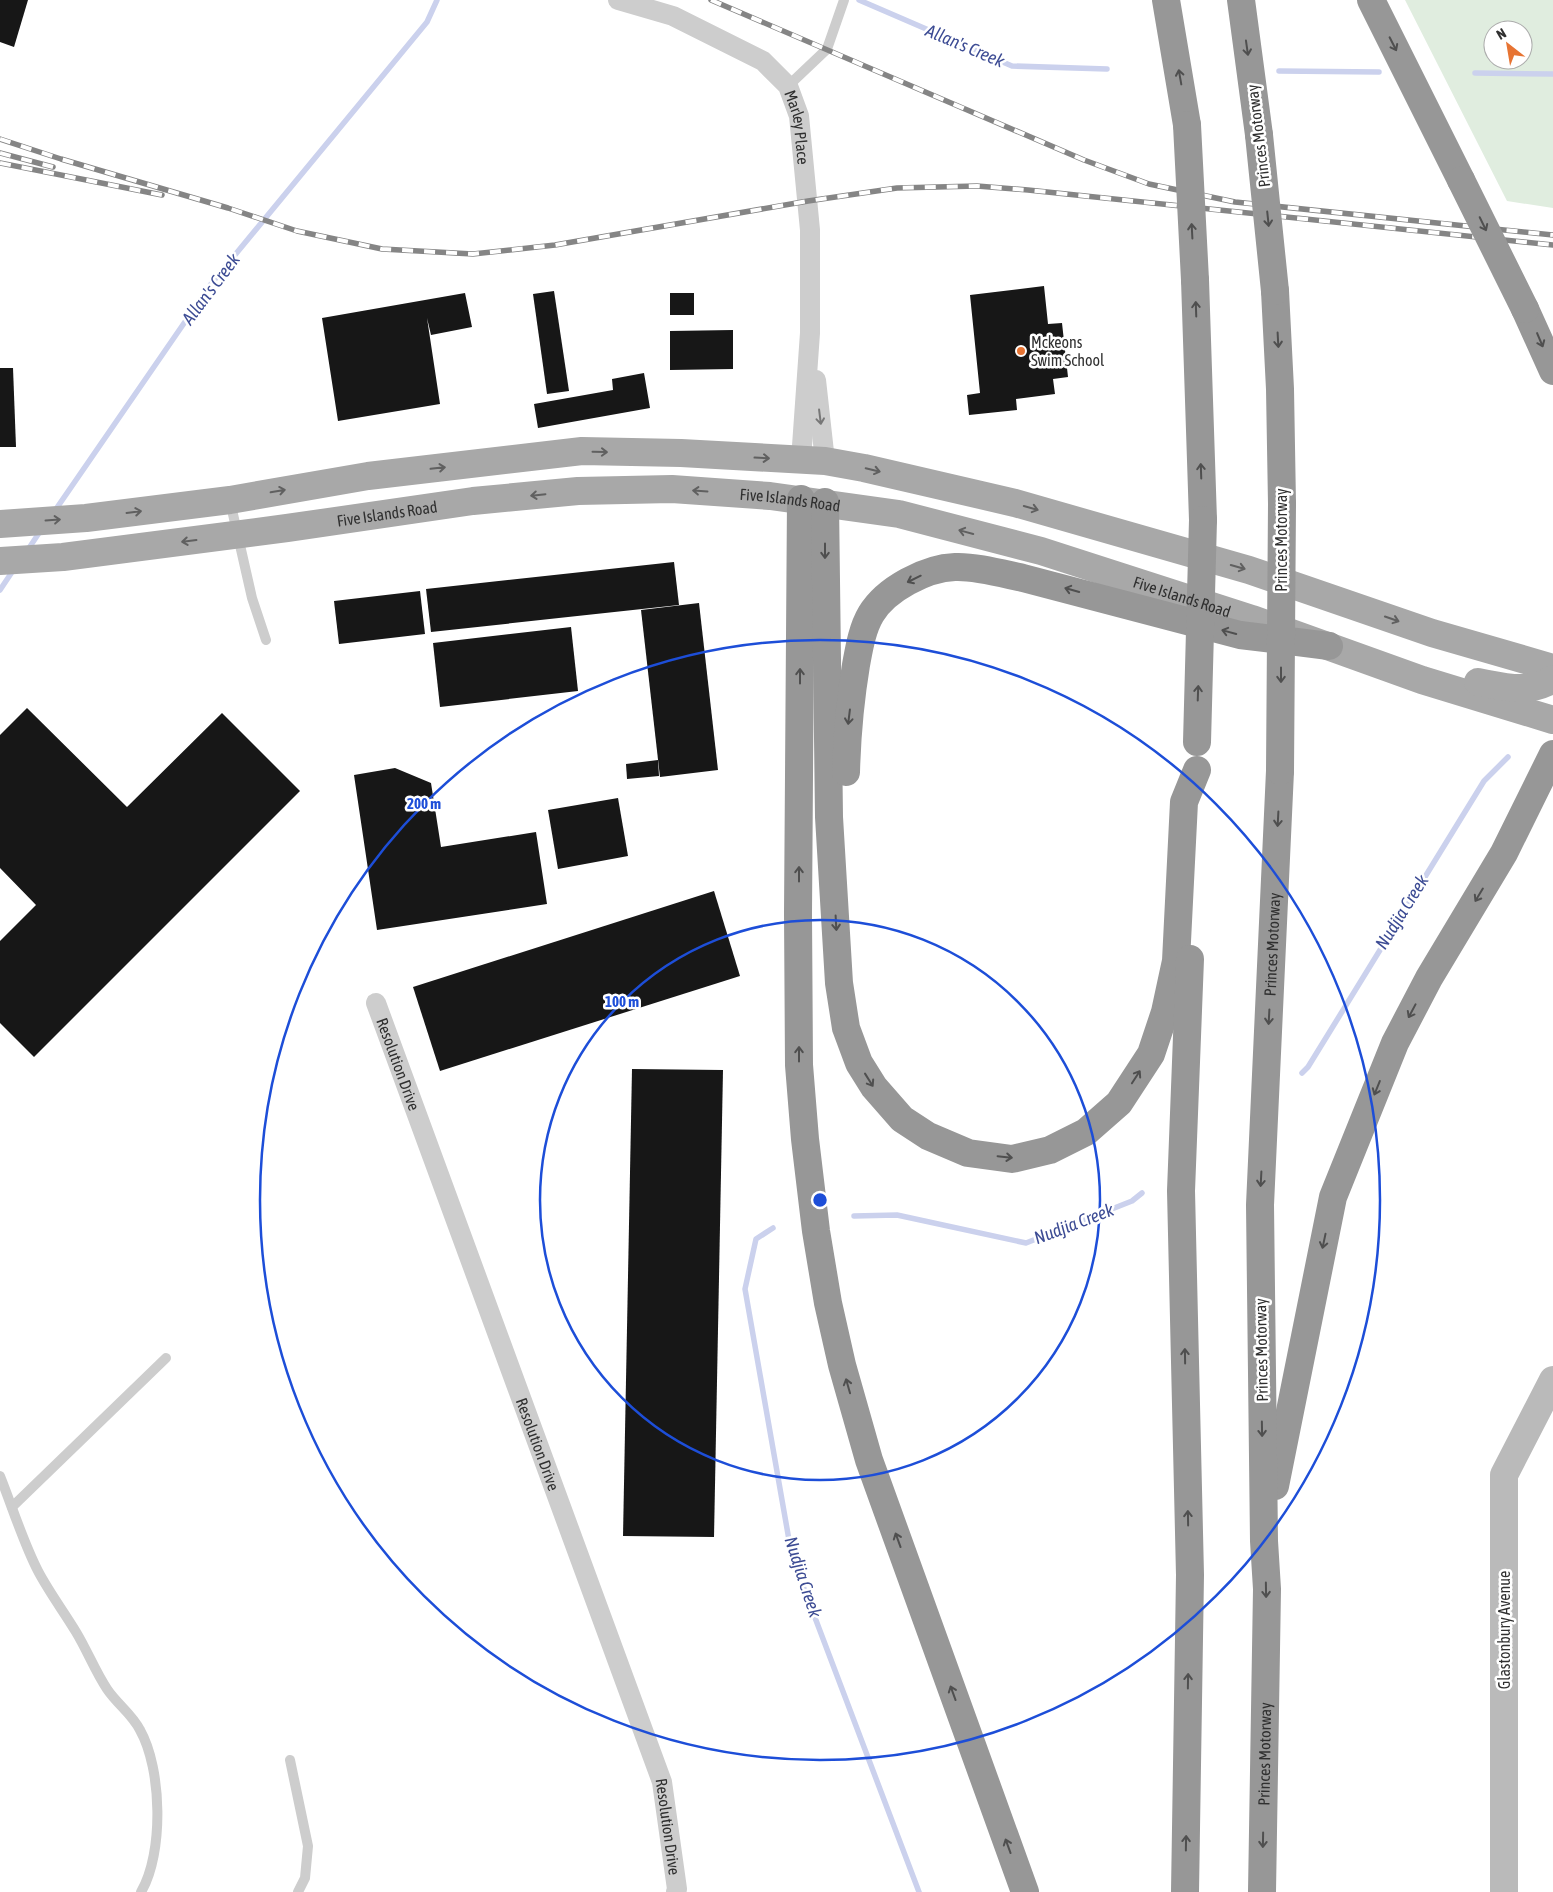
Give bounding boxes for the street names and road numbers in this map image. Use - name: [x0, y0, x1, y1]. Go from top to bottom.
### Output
- street label: Princes Motorway: [1243, 83, 1274, 188]
- street label: Marley Place: [781, 88, 813, 165]
- street label: Five Islands Road: [739, 485, 842, 515]
- street label: Princes Motorway: [1272, 488, 1291, 592]
- street label: Five Islands Road: [336, 497, 438, 530]
- street label: Five Islands Road: [1131, 572, 1233, 621]
- street label: Princes Motorway: [1261, 892, 1284, 997]
- street label: Resolution Drive: [373, 1015, 424, 1113]
- street label: Princes Motorway: [1251, 1298, 1272, 1402]
- street label: Resolution Drive: [513, 1395, 563, 1493]
- street label: Glastonbury Avenue: [1495, 1571, 1514, 1689]
- street label: Princes Motorway: [1254, 1702, 1275, 1806]
- street label: Resolution Drive: [653, 1777, 684, 1876]

